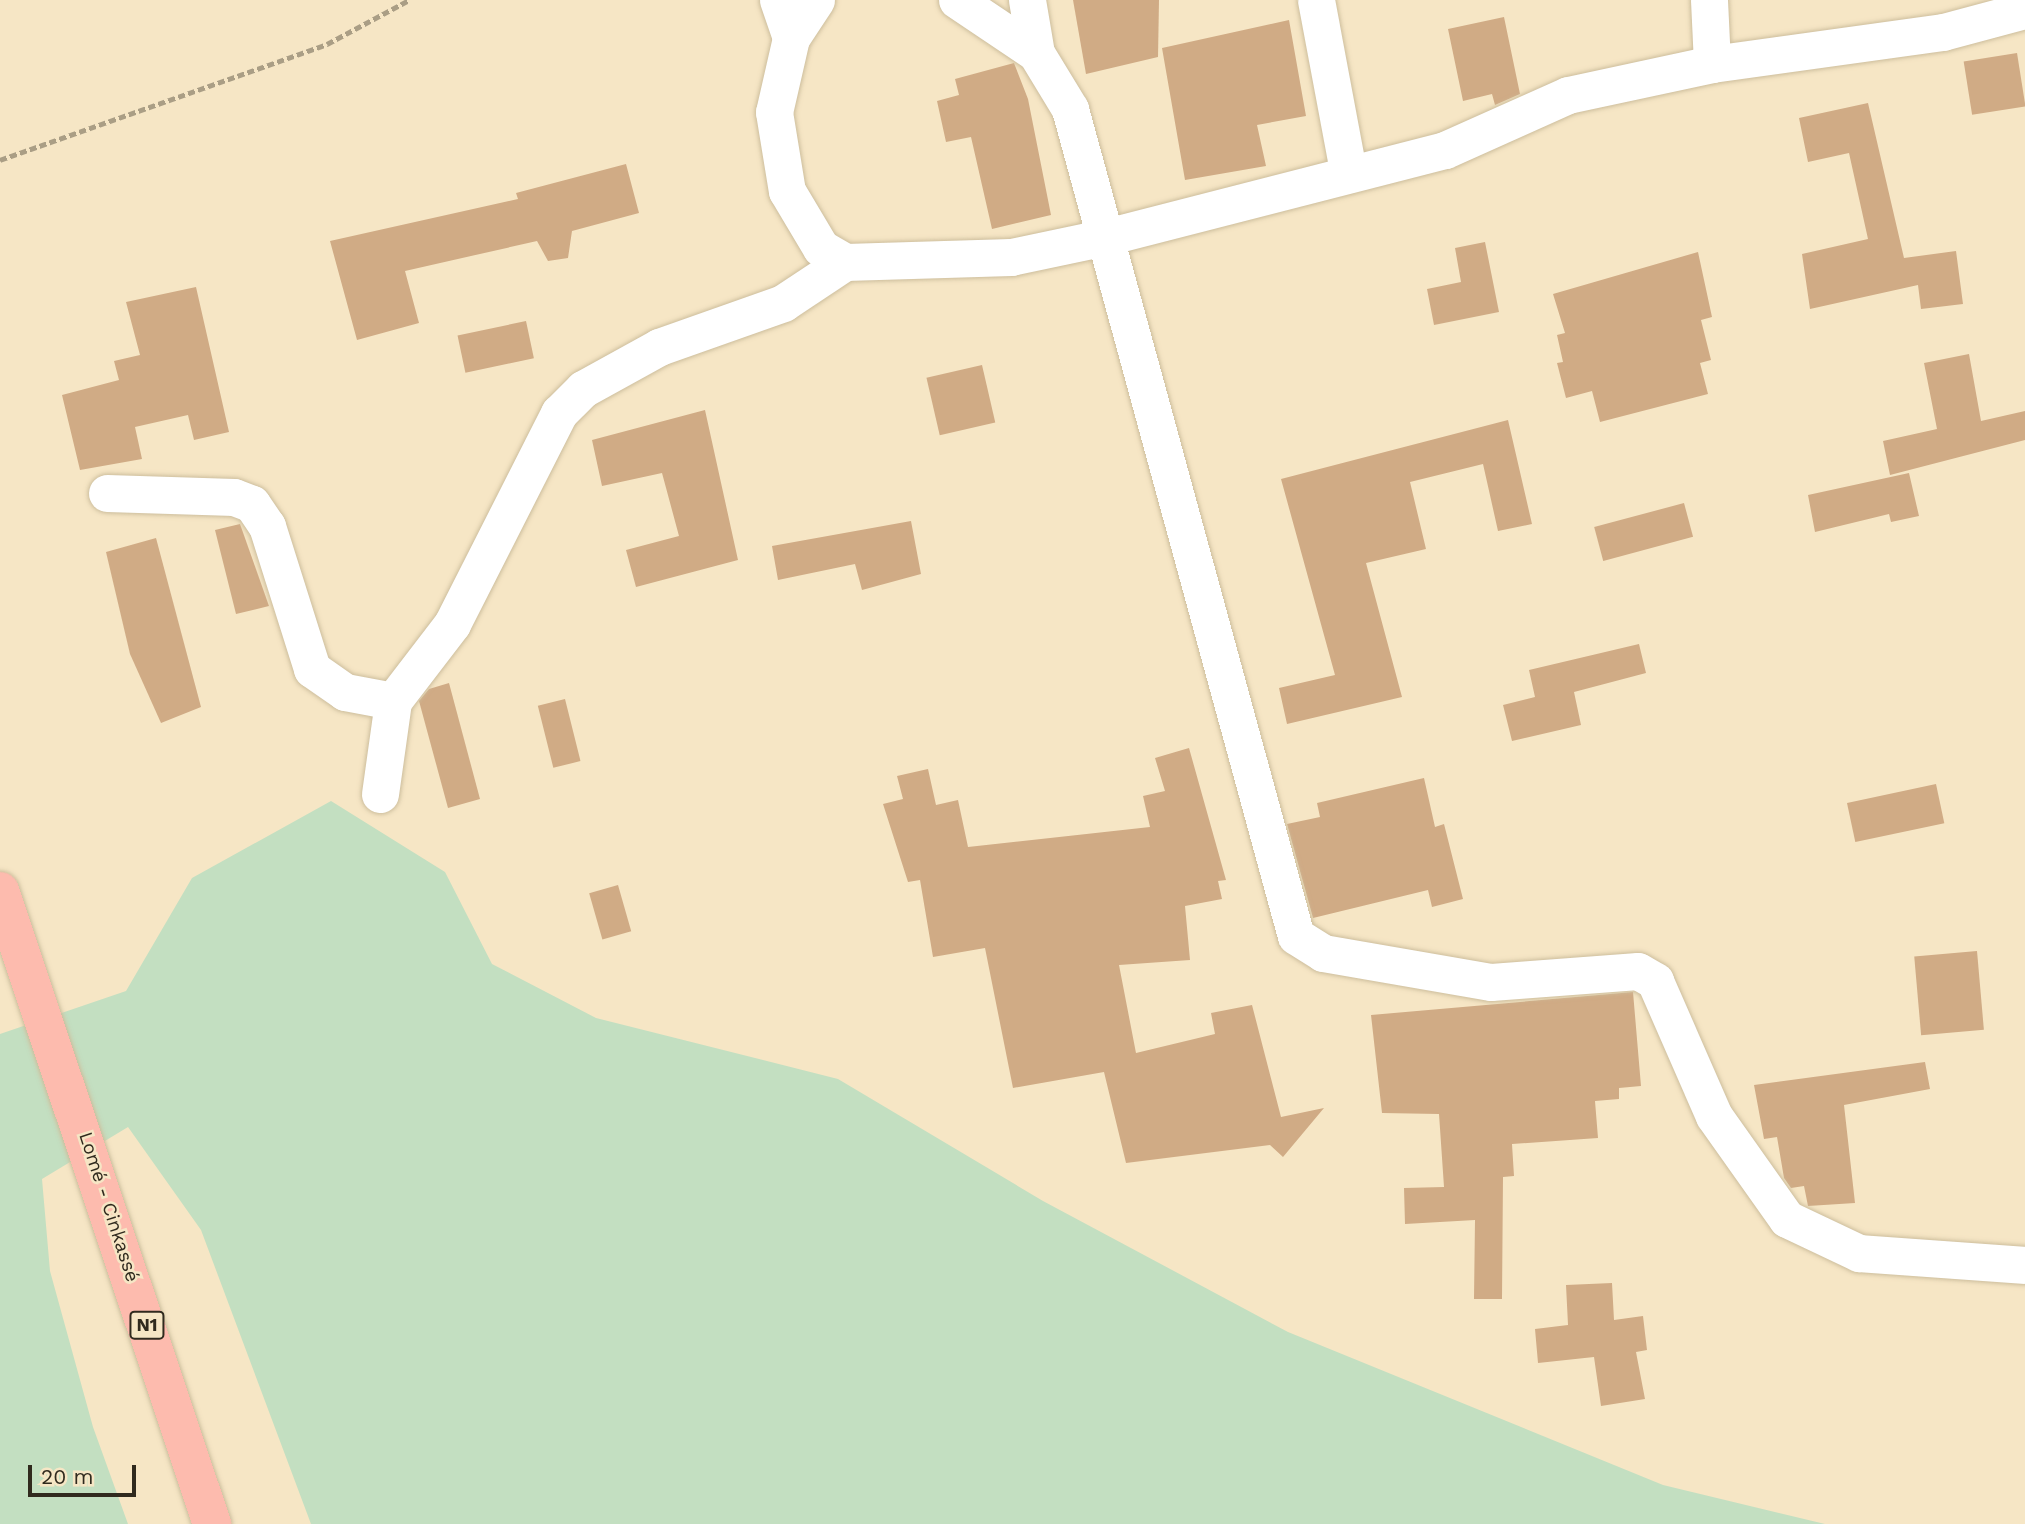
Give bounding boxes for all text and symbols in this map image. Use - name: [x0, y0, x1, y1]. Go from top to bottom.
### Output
- street label: Lomé - Cinkassé: [74, 1129, 144, 1285]
- road number: N1: [128, 1310, 166, 1340]
- scale bar: [32, 1450, 140, 1494]
- text: 20 m: [41, 1464, 93, 1489]

